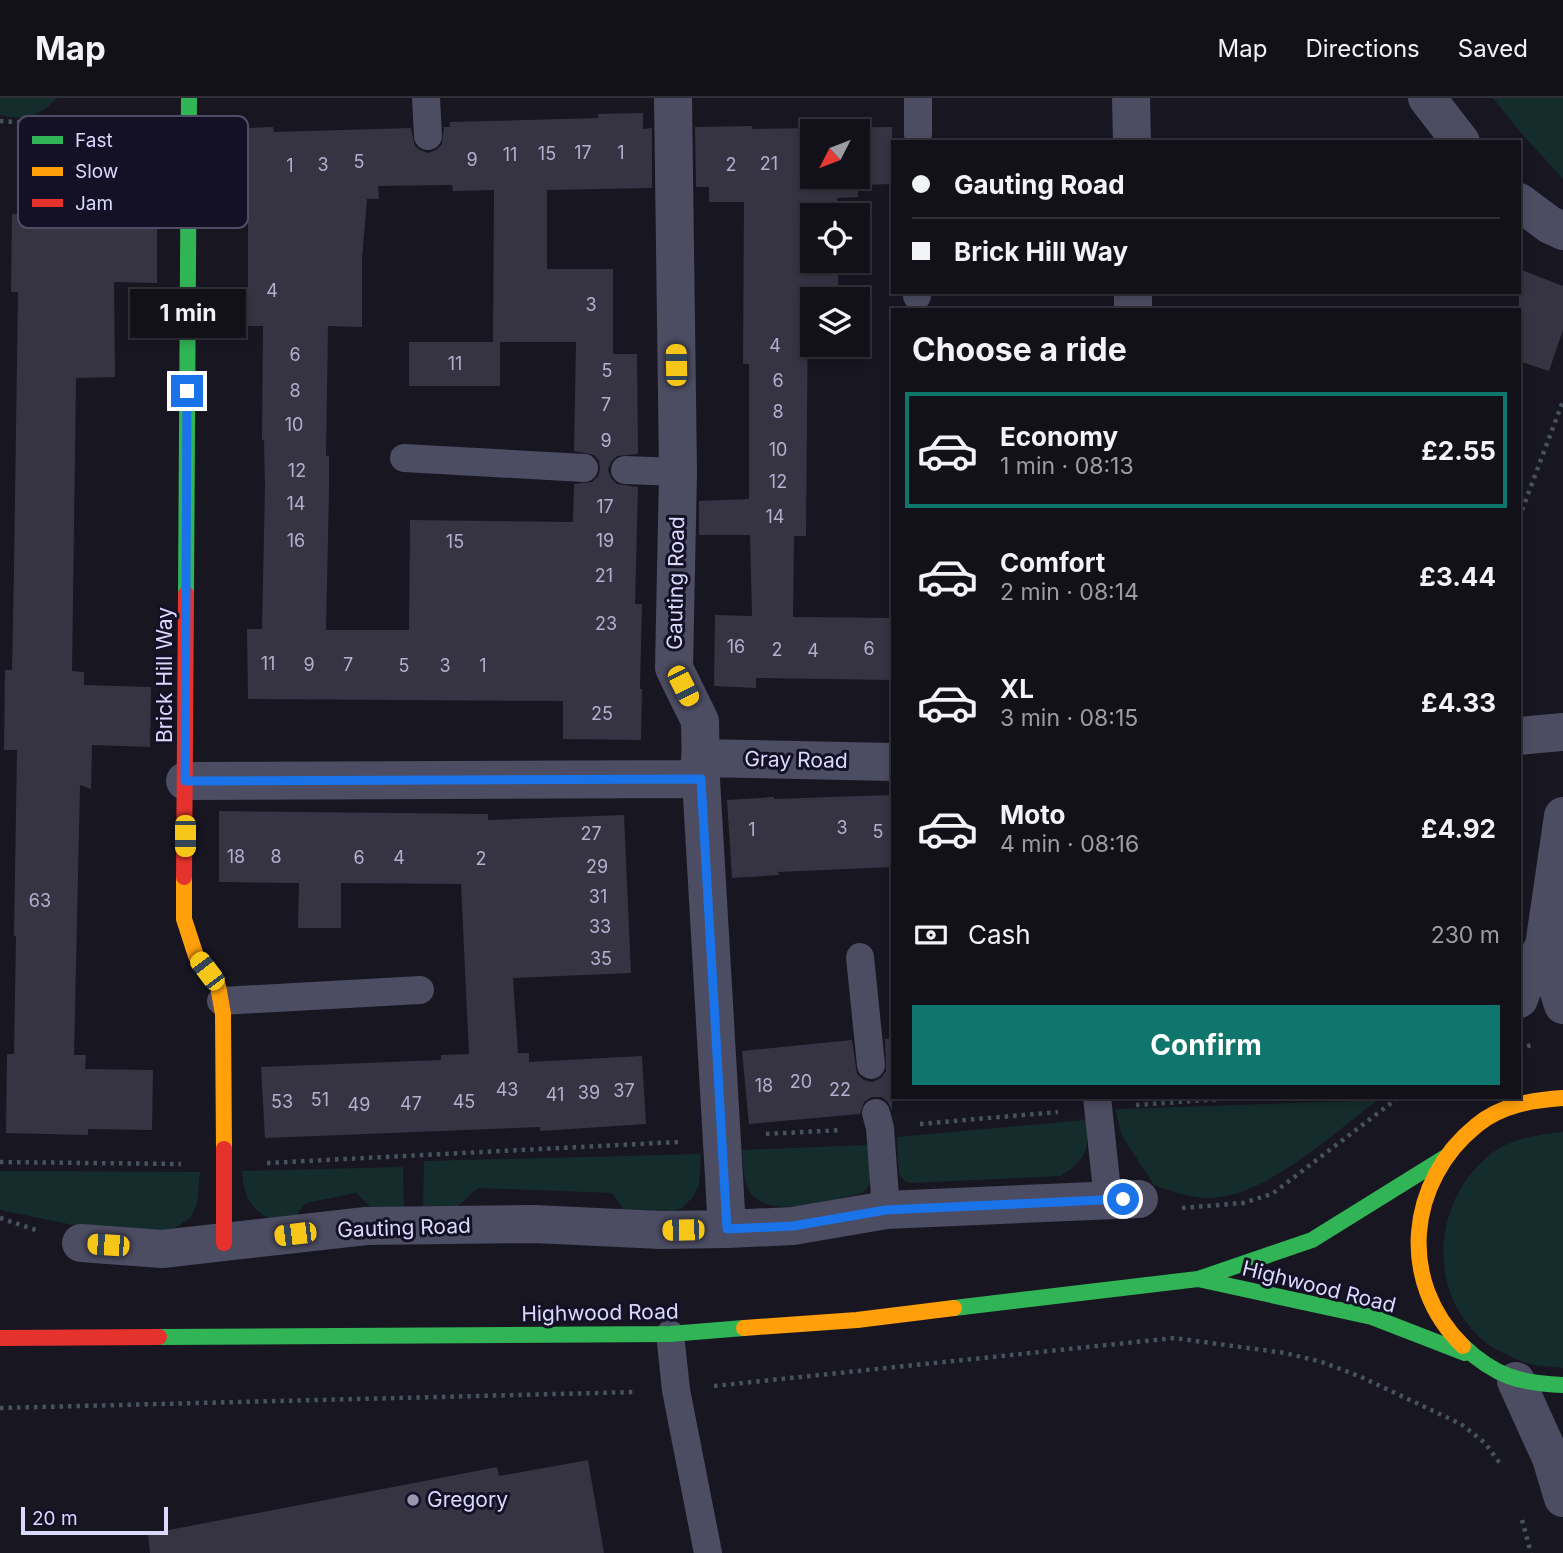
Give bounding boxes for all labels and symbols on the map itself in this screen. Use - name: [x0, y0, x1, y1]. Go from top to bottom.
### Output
- legend: [18, 116, 248, 228]
- north arrow: [800, 119, 870, 189]
- text: Fast: [75, 129, 113, 152]
- house number: 17: [574, 142, 592, 163]
- house number: 1: [617, 142, 625, 163]
- house number: 15: [538, 143, 556, 164]
- house number: 11: [503, 144, 517, 165]
- house number: 9: [466, 149, 478, 170]
- house number: 5: [354, 151, 364, 172]
- house number: 21: [760, 153, 778, 174]
- house number: 3: [317, 154, 329, 175]
- house number: 2: [726, 154, 736, 175]
- house number: 1: [286, 155, 294, 176]
- text: Slow: [75, 160, 118, 183]
- text: Jam: [75, 192, 113, 215]
- house number: 4: [266, 280, 278, 301]
- callout: 1 min: [129, 289, 245, 338]
- house number: 3: [585, 294, 597, 315]
- house number: 4: [769, 335, 781, 356]
- house number: 6: [289, 344, 301, 365]
- car: [666, 344, 687, 386]
- house number: 11: [448, 353, 462, 374]
- house number: 5: [602, 360, 612, 381]
- house number: 6: [772, 370, 784, 391]
- route end: [171, 375, 203, 407]
- house number: 8: [289, 380, 301, 401]
- house number: 7: [601, 394, 611, 415]
- house number: 8: [772, 401, 784, 422]
- house number: 10: [285, 414, 303, 435]
- house number: 9: [600, 430, 612, 451]
- house number: 10: [769, 439, 787, 460]
- house number: 12: [288, 460, 306, 481]
- house number: 12: [769, 471, 787, 492]
- house number: 14: [287, 493, 305, 514]
- house number: 17: [596, 496, 614, 517]
- house number: 14: [766, 506, 784, 527]
- street label: Gauting Road: [662, 516, 689, 650]
- house number: 16: [287, 530, 305, 551]
- house number: 19: [596, 530, 614, 551]
- house number: 15: [446, 531, 464, 552]
- house number: 21: [595, 565, 613, 586]
- street label: Brick Hill Way: [152, 607, 177, 743]
- house number: 23: [595, 613, 617, 634]
- house number: 16: [727, 636, 745, 657]
- house number: 6: [863, 638, 875, 659]
- house number: 2: [772, 639, 782, 660]
- house number: 4: [807, 640, 819, 661]
- house number: 11: [261, 653, 275, 674]
- house number: 9: [303, 654, 315, 675]
- house number: 7: [343, 654, 353, 675]
- house number: 5: [399, 655, 409, 676]
- house number: 3: [439, 655, 451, 676]
- house number: 1: [479, 655, 487, 676]
- car: [665, 663, 702, 709]
- house number: 25: [591, 703, 613, 724]
- street label: Gray Road: [744, 746, 848, 773]
- car: [175, 815, 196, 857]
- house number: 3: [836, 817, 848, 838]
- house number: 1: [748, 819, 756, 840]
- house number: 5: [873, 821, 883, 842]
- house number: 27: [580, 823, 602, 844]
- house number: 18: [227, 846, 245, 867]
- house number: 8: [270, 846, 282, 867]
- house number: 6: [353, 847, 365, 868]
- house number: 4: [393, 847, 405, 868]
- house number: 2: [476, 848, 486, 869]
- house number: 29: [586, 856, 608, 877]
- house number: 31: [589, 886, 607, 907]
- house number: 63: [29, 890, 51, 911]
- house number: 33: [589, 916, 611, 937]
- car: [186, 948, 229, 994]
- house number: 35: [590, 948, 612, 969]
- house number: 20: [790, 1071, 812, 1092]
- house number: 18: [755, 1075, 773, 1096]
- house number: 43: [496, 1079, 518, 1100]
- house number: 22: [829, 1079, 851, 1100]
- house number: 37: [613, 1080, 635, 1101]
- house number: 39: [578, 1082, 600, 1103]
- house number: 41: [546, 1084, 564, 1105]
- house number: 51: [311, 1089, 329, 1110]
- house number: 53: [271, 1091, 293, 1112]
- house number: 45: [453, 1091, 475, 1112]
- house number: 47: [400, 1093, 422, 1114]
- house number: 49: [348, 1094, 370, 1115]
- route start: [1107, 1183, 1139, 1215]
- street label: Gauting Road: [337, 1213, 471, 1242]
- car: [662, 1219, 705, 1241]
- car: [273, 1221, 318, 1247]
- car: [87, 1233, 130, 1257]
- street label: Highwood Road: [1240, 1255, 1399, 1318]
- street label: Highwood Road: [521, 1299, 679, 1326]
- place label: Gregory: [427, 1487, 508, 1512]
- marker: Gregory: [405, 1492, 421, 1508]
- scale bar: [21, 1504, 168, 1536]

